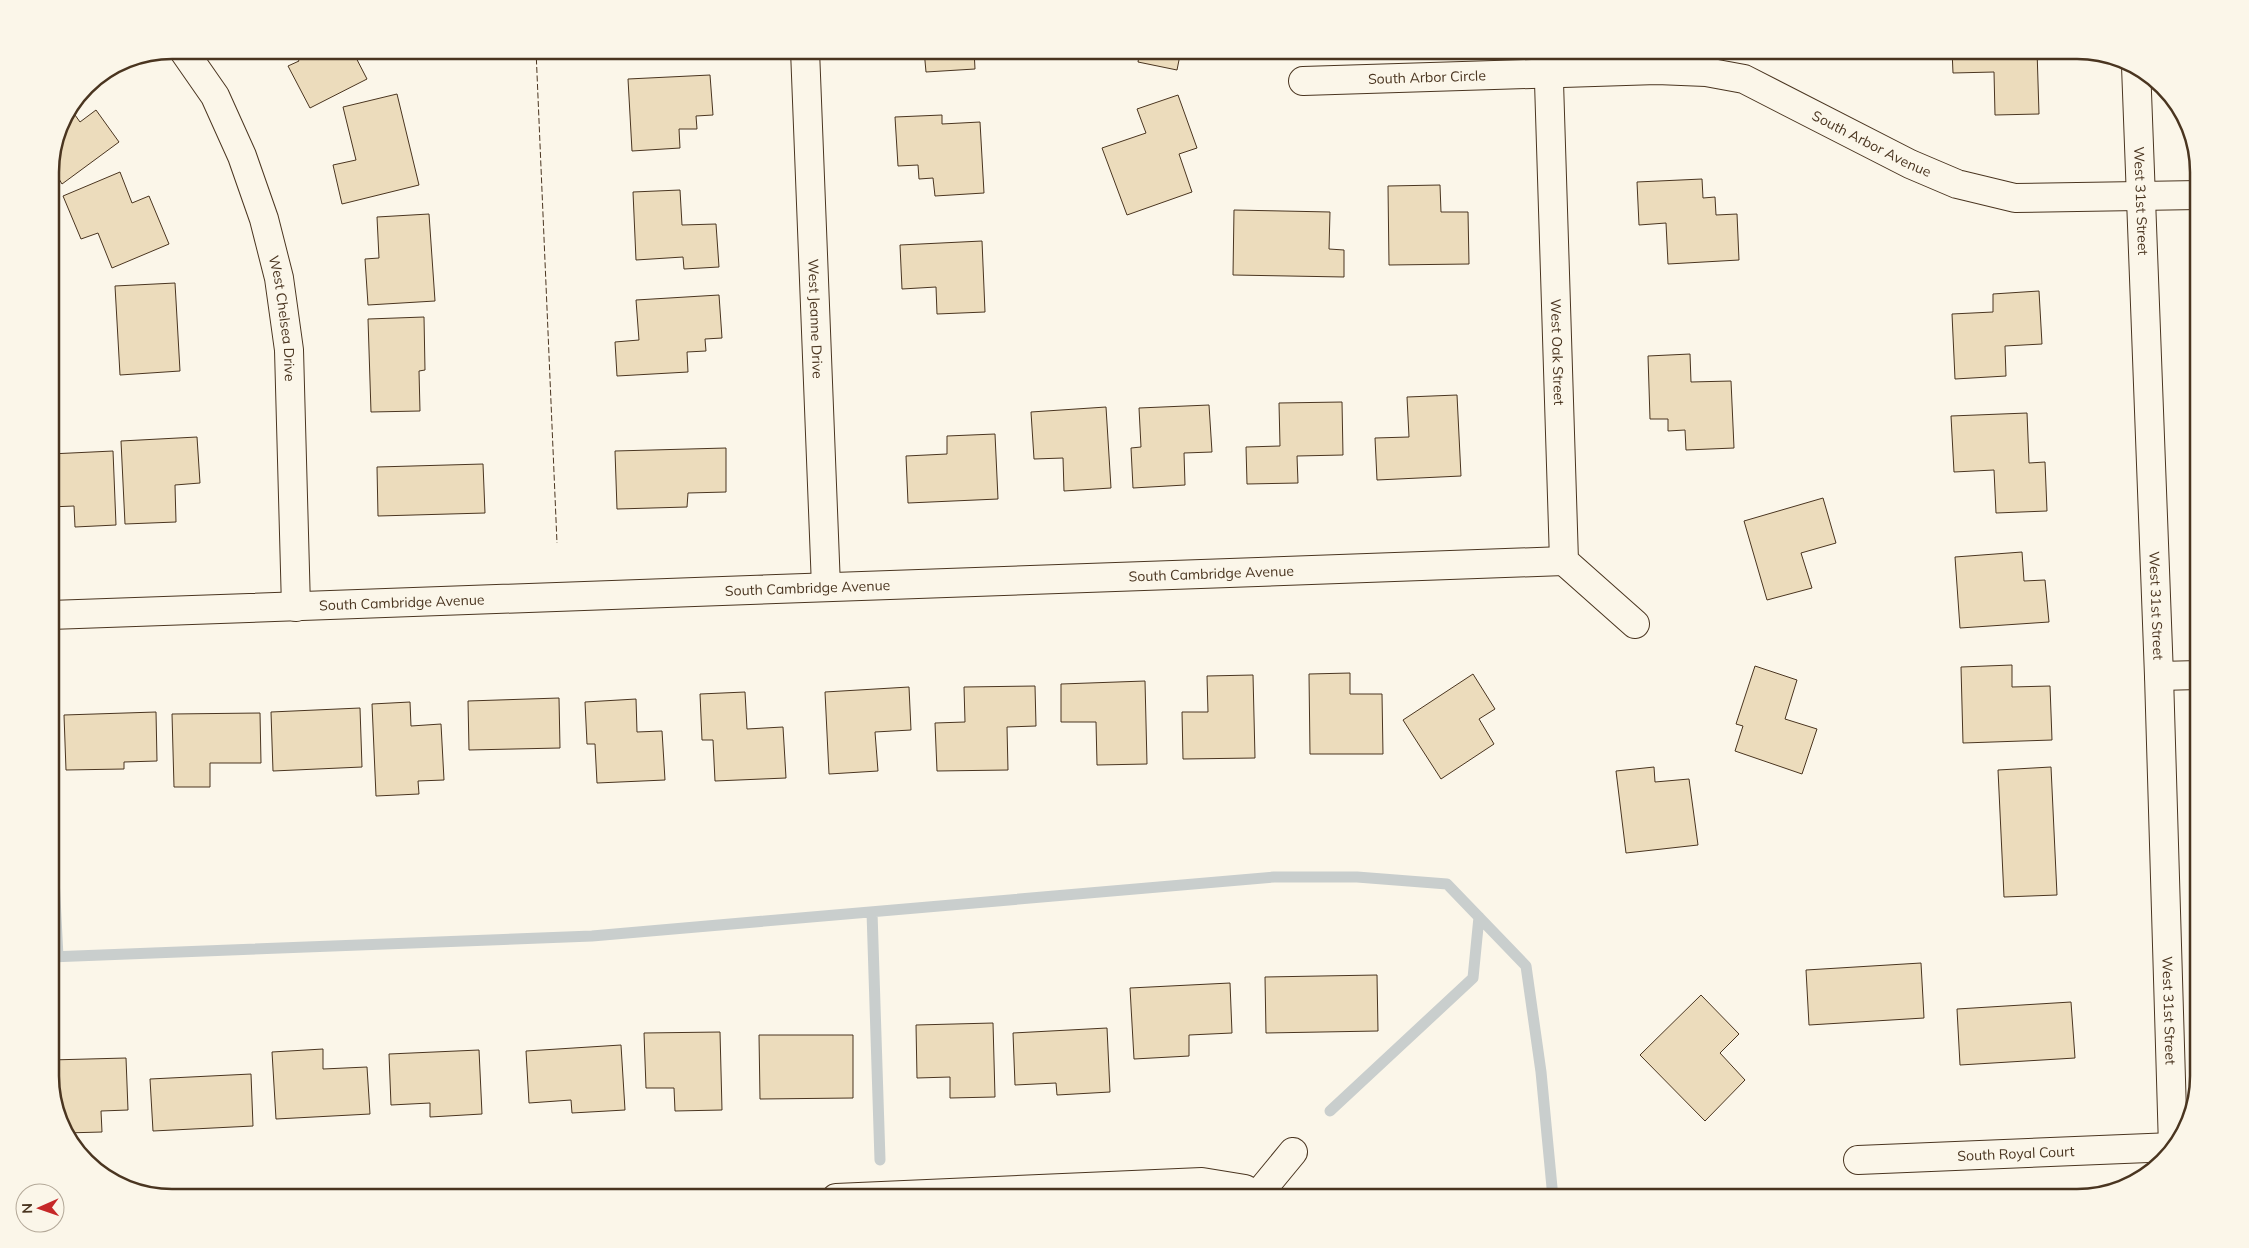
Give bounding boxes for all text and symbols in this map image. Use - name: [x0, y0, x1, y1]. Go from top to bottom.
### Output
- street label: South Arbor Circle: [1368, 66, 1486, 88]
- street label: South Arbor Avenue: [1809, 106, 1934, 181]
- street label: West 31st Street: [2130, 146, 2152, 256]
- street label: West Chelsea Drive: [265, 254, 299, 382]
- street label: West Jeanne Drive: [804, 258, 827, 379]
- street label: West Oak Street: [1547, 298, 1568, 406]
- street label: West 31st Street: [2145, 551, 2167, 660]
- street label: South Cambridge Avenue: [1128, 562, 1294, 586]
- street label: South Cambridge Avenue: [725, 576, 891, 600]
- street label: South Cambridge Avenue: [319, 591, 485, 614]
- street label: West 31st Street: [2158, 956, 2180, 1065]
- street label: South Royal Court: [1957, 1142, 2075, 1165]
- north arrow: [15, 1183, 65, 1233]
- text: N: [18, 1203, 36, 1214]

